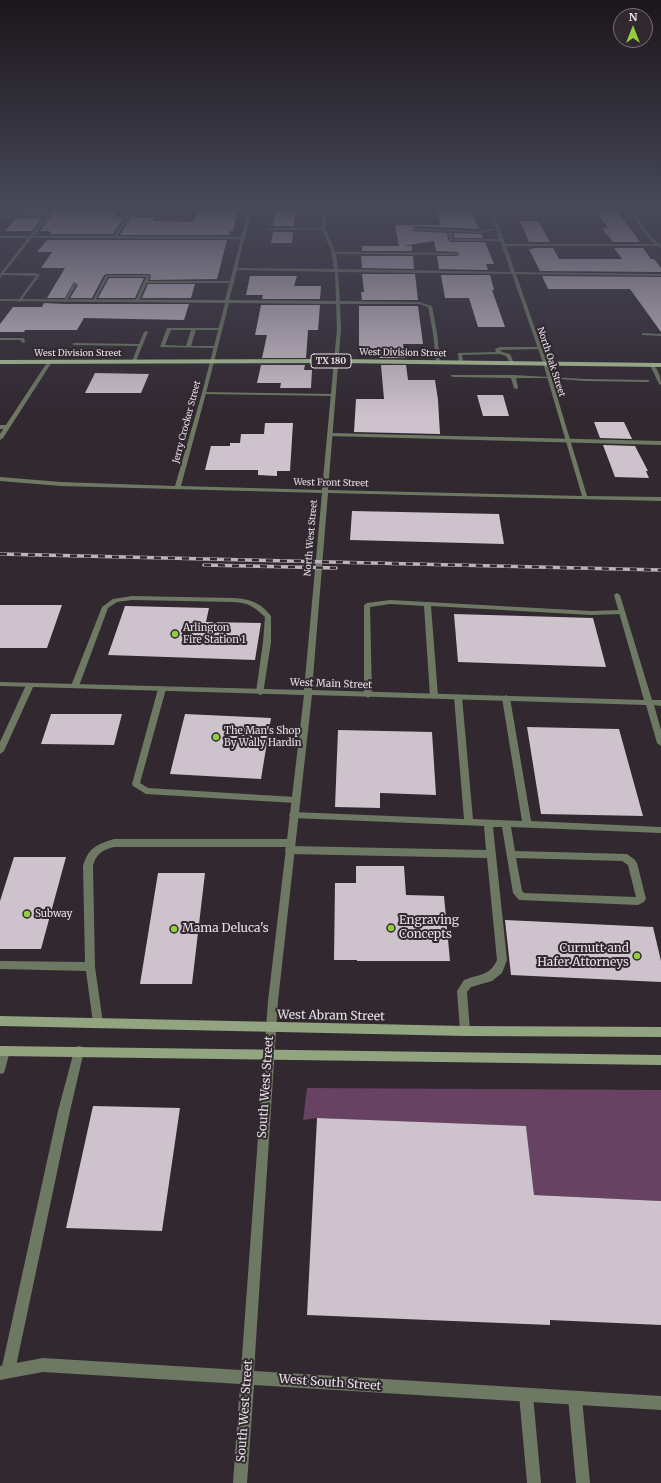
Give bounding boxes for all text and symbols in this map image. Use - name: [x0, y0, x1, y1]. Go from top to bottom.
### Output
- north arrow: [613, 8, 653, 48]
- text: N: [629, 10, 637, 24]
- street label: North Oak Street: [535, 326, 567, 398]
- street label: West Division Street: [359, 347, 447, 359]
- street label: West Division Street: [34, 348, 122, 358]
- road number: TX 180: [311, 354, 351, 368]
- street label: Jerry Crocker Street: [171, 380, 203, 464]
- street label: West Front Street: [293, 477, 369, 489]
- street label: North West Street: [302, 499, 320, 577]
- place label: Arlington Fire Station 1: [183, 622, 246, 646]
- marker: Arlington Fire Station 1: [170, 629, 180, 639]
- street label: West Main Street: [290, 677, 372, 691]
- place label: The Man's Shop By Wally Hardin: [224, 725, 301, 748]
- marker: The Man's Shop By Wally Hardin: [211, 732, 221, 742]
- place label: Subway: [35, 908, 72, 920]
- marker: Subway: [22, 909, 32, 919]
- place label: Engraving Concepts: [399, 914, 459, 942]
- place label: Mama Deluca's: [182, 922, 269, 936]
- marker: Engraving Concepts: [386, 923, 396, 933]
- marker: Mama Deluca's: [169, 924, 179, 934]
- place label: Curnutt and Hafer Attorneys: [537, 942, 629, 970]
- marker: Curnutt and Hafer Attorneys: [632, 951, 642, 961]
- street label: West Abram Street: [277, 1008, 385, 1024]
- street label: South West Street: [255, 1035, 277, 1139]
- street label: South West Street: [234, 1359, 256, 1463]
- street label: West South Street: [278, 1372, 382, 1394]

